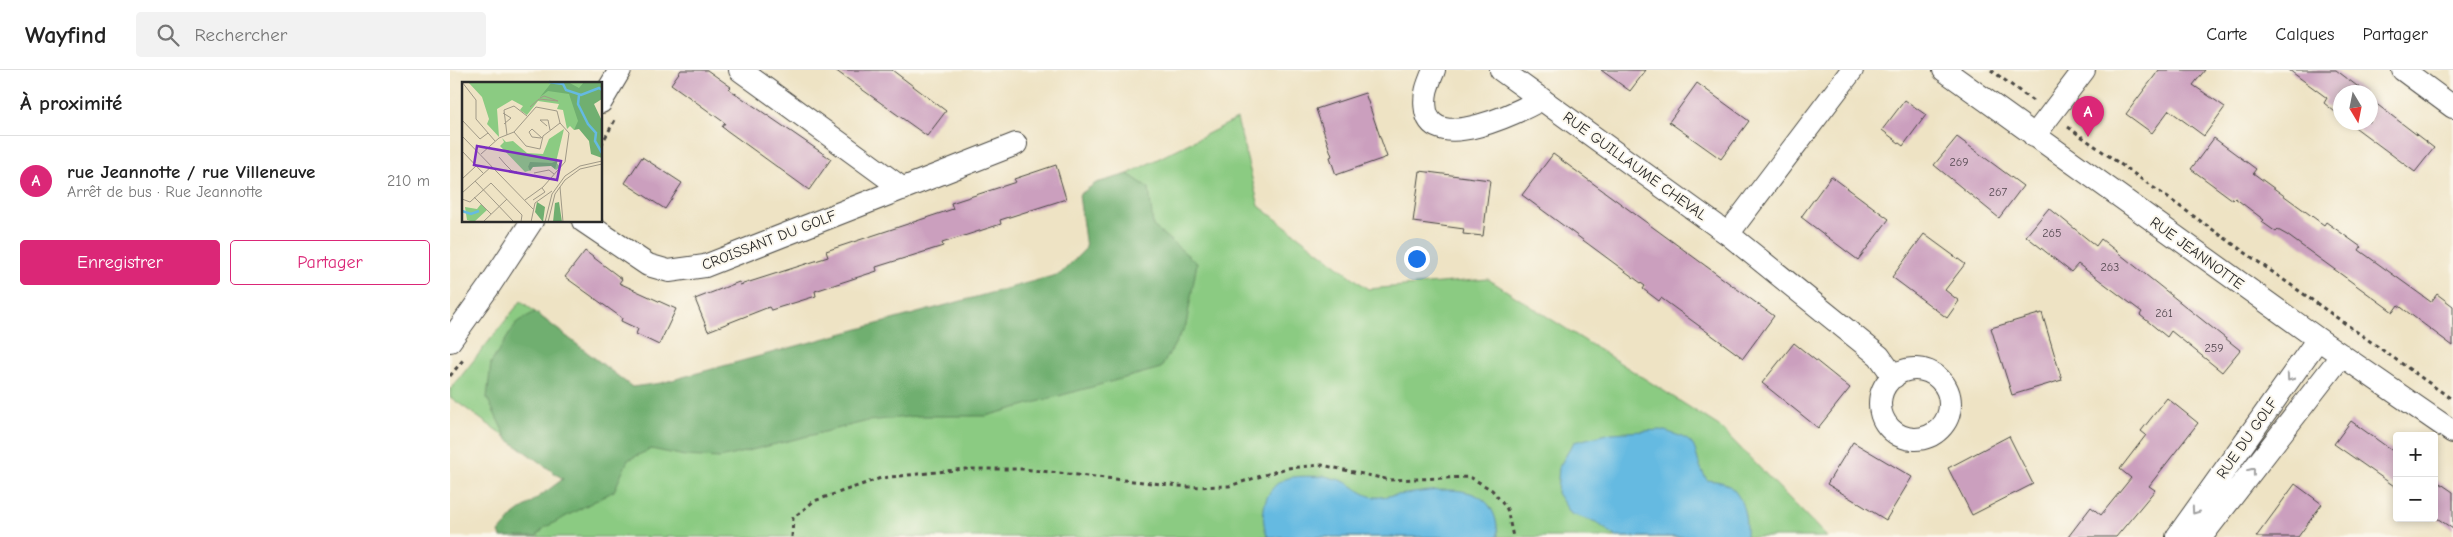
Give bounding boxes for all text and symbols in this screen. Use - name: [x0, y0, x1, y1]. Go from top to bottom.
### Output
- search box: [136, 12, 486, 57]
- text: Wayfind: [25, 21, 106, 49]
- icon: search: [154, 21, 182, 49]
- text: Rechercher: [194, 24, 287, 46]
- text: Carte: [2206, 24, 2247, 45]
- text: Calques: [2275, 24, 2335, 45]
- text: Partager: [2363, 24, 2428, 45]
- inset map: [462, 82, 602, 222]
- north arrow: [2333, 85, 2378, 130]
- text: À proximité: [20, 91, 122, 115]
- pin: A: [2072, 96, 2104, 137]
- street label: RUE GUILLAUME CHEVAL: [1560, 108, 1711, 225]
- house number: 269: [1949, 155, 1969, 169]
- text: rue Jeannotte / rue Villeneuve: [67, 161, 315, 183]
- text: A: [32, 172, 40, 190]
- text: 210 m: [387, 172, 430, 190]
- text: Arrêt de bus · Rue Jeannotte: [67, 183, 263, 201]
- house number: 267: [1989, 185, 2008, 199]
- street label: CROISSANT DU GOLF: [699, 206, 839, 274]
- street label: RUE JEANNOTTE: [2147, 213, 2247, 293]
- house number: 265: [2042, 226, 2062, 240]
- button: Enregistrer: [20, 240, 220, 285]
- button: Partager: [230, 240, 430, 285]
- your location: [1404, 246, 1430, 272]
- house number: 263: [2101, 260, 2119, 274]
- house number: 261: [2155, 306, 2173, 320]
- house number: 259: [2204, 341, 2224, 355]
- one-way arrow: [2287, 373, 2296, 382]
- street label: RUE DU GOLF: [2212, 394, 2282, 482]
- map controls: [2393, 432, 2438, 522]
- button: +: [2393, 432, 2438, 477]
- one-way arrow: [2247, 468, 2255, 477]
- button: −: [2393, 477, 2438, 522]
- one-way arrow: [2193, 505, 2201, 514]

